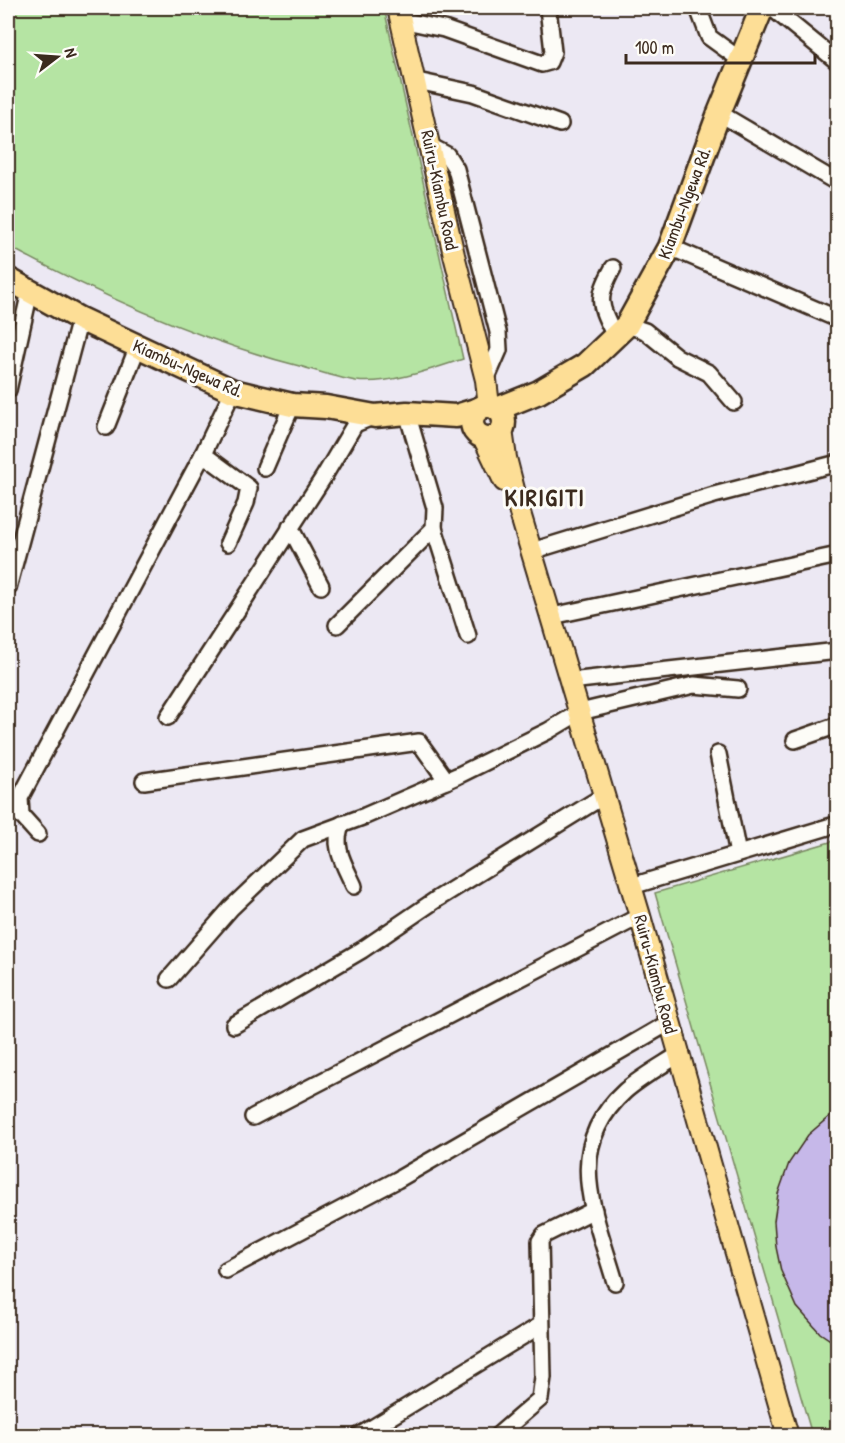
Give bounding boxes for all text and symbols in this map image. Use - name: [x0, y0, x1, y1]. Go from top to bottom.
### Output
- north arrow: [27, 27, 87, 87]
- scale bar: [626, 27, 815, 65]
- text: 100 m: [635, 35, 674, 60]
- text: N: [60, 45, 83, 60]
- street label: Ruiru-Kiambu Road: [415, 128, 465, 252]
- street label: Kiambu-Ngewa Rd.: [651, 143, 717, 263]
- street label: Kiambu-Ngewa Rd.: [129, 333, 247, 403]
- district label: KIRIGITI: [505, 481, 585, 513]
- street label: Ruiru-Kiambu Road: [628, 912, 684, 1036]

